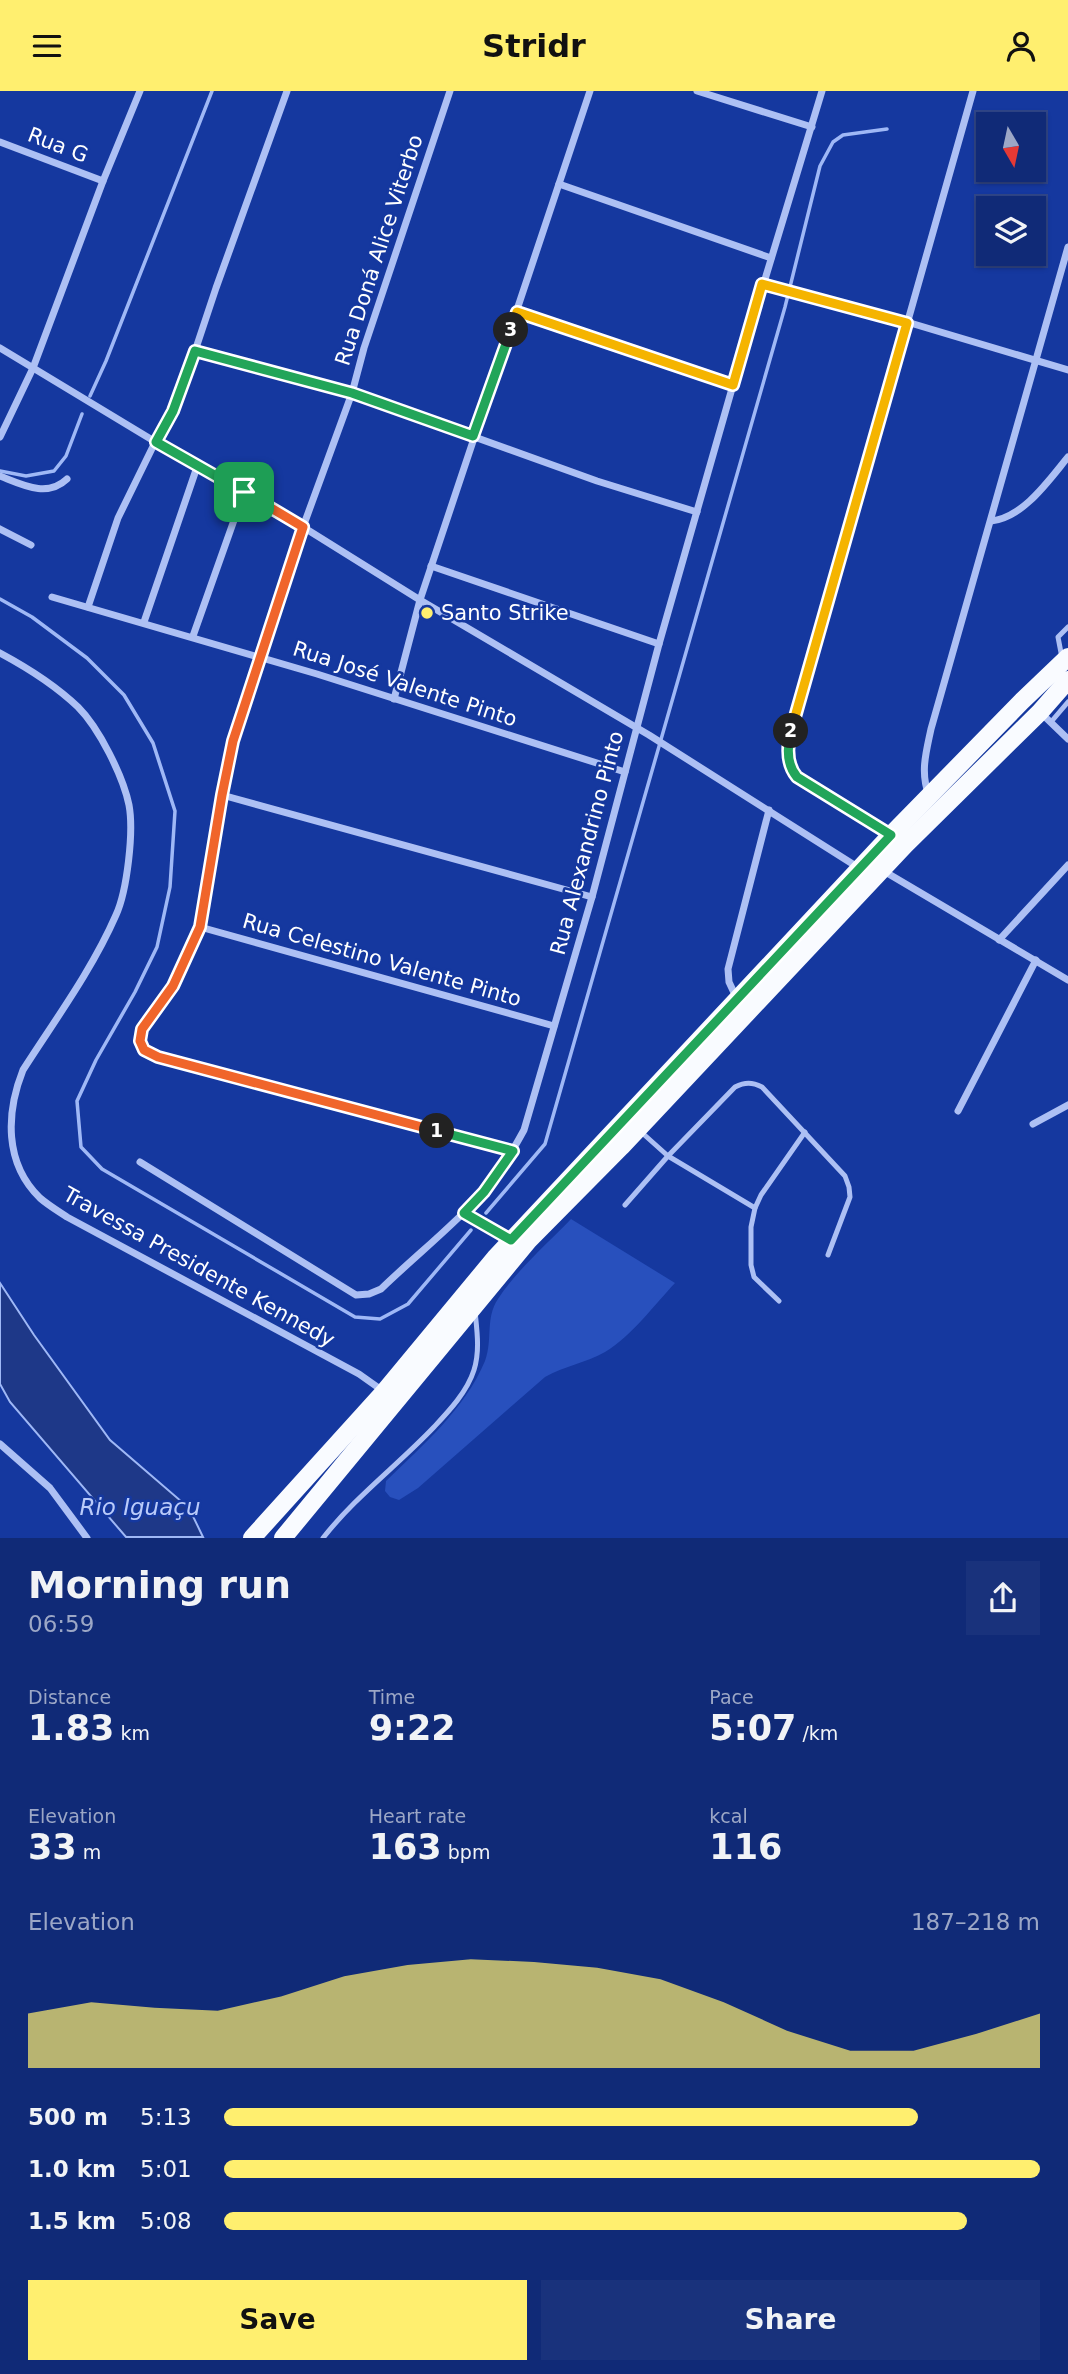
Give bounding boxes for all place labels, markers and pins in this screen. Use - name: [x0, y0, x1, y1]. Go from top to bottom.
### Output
- pin: 3: [494, 313, 528, 347]
- pin: [214, 462, 274, 522]
- place label: Santo Strike: [441, 601, 569, 625]
- marker: Santo Strike: [419, 605, 435, 621]
- pin: 2: [774, 713, 808, 749]
- pin: 1: [420, 1114, 454, 1149]

